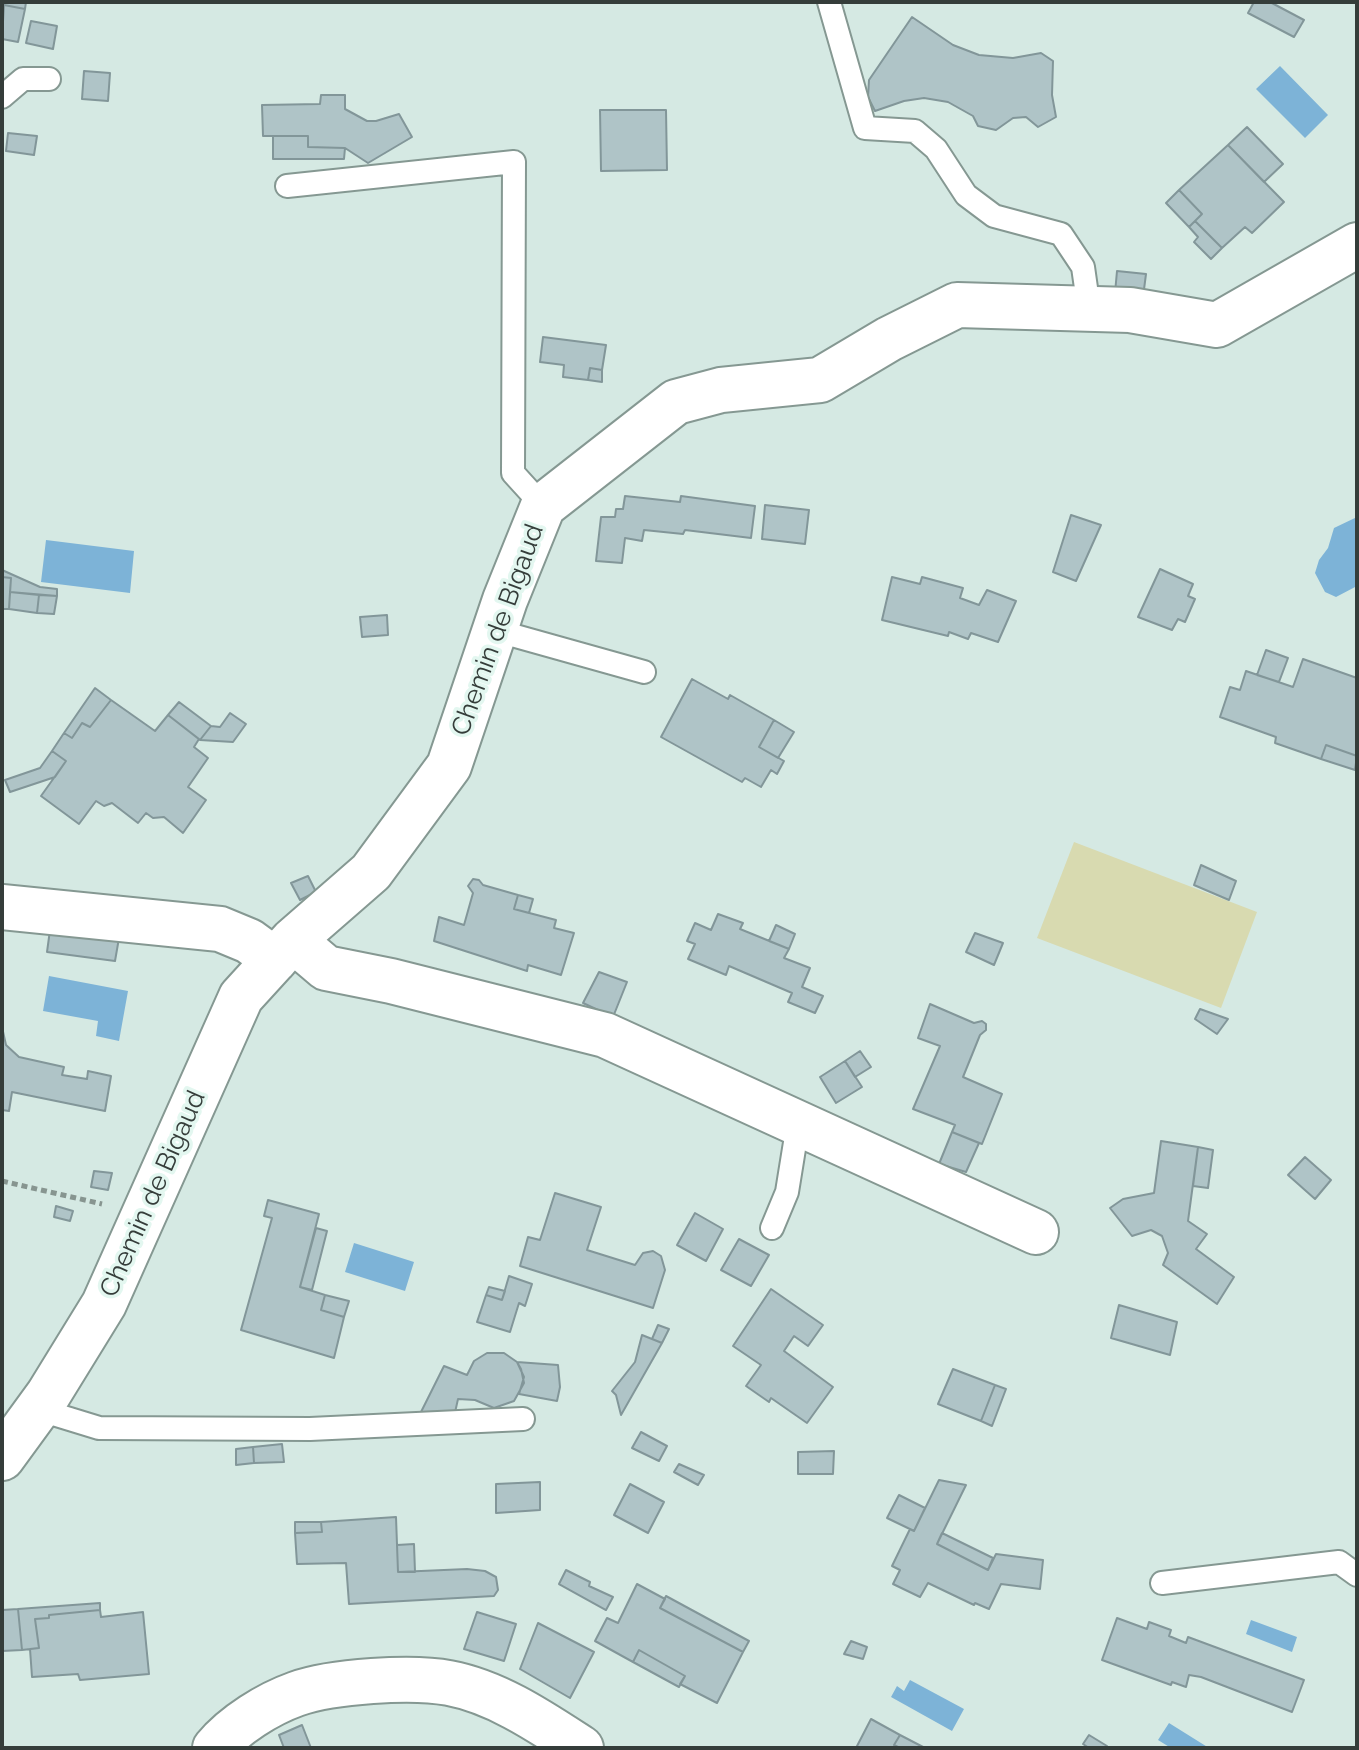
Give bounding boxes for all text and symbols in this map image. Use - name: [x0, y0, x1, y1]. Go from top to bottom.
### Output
- street label: Chemin de Bigaud: [445, 520, 551, 740]
- street label: Chemin de Bigaud: [93, 1086, 213, 1302]

